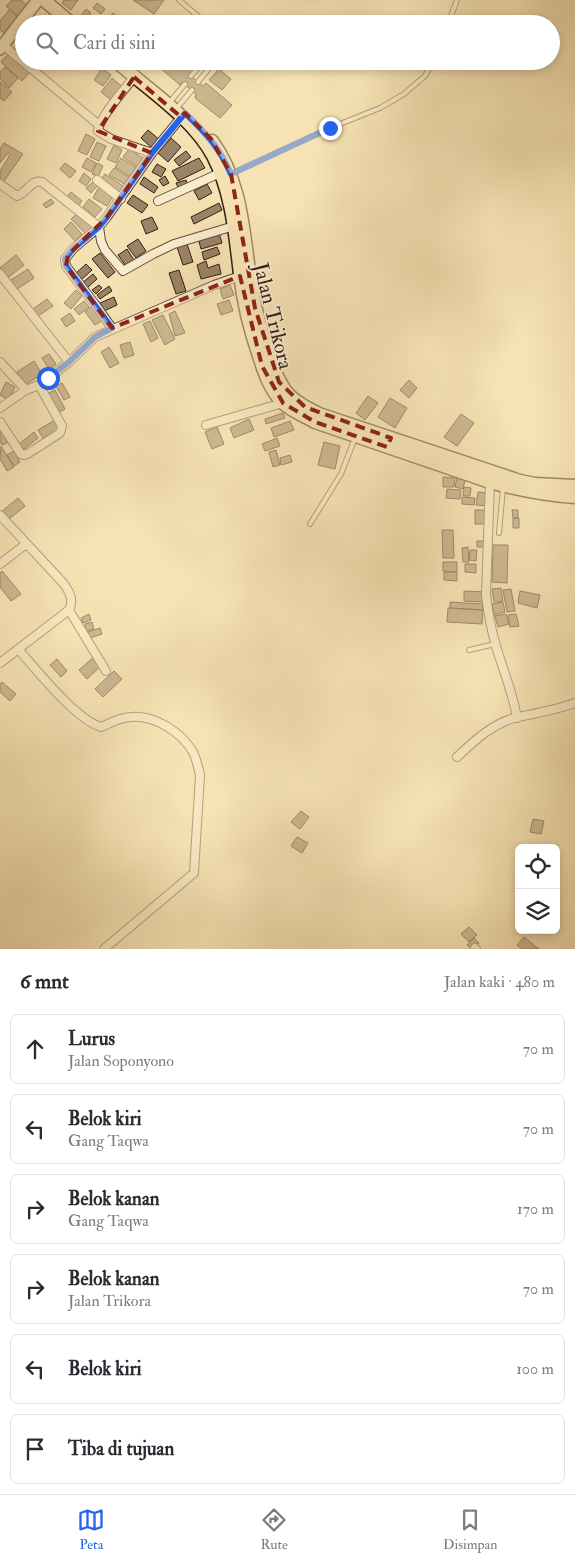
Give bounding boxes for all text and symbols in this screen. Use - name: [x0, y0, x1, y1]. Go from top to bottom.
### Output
- search box: [15, 15, 560, 70]
- icon: search: [33, 29, 61, 57]
- text: Cari di sini: [73, 31, 156, 55]
- route end: [319, 117, 342, 140]
- street label: Jalan Trikora: [246, 259, 299, 372]
- route start: [37, 367, 60, 390]
- map controls: [515, 844, 560, 934]
- button: locate: [515, 844, 560, 889]
- button: layers: [515, 889, 560, 934]
- text: 6 mnt: [20, 968, 69, 995]
- text: Jalan kaki · 480 m: [444, 972, 555, 992]
- text: Lurus: [68, 1027, 115, 1051]
- icon: ahead: [21, 1035, 49, 1063]
- text: 70 m: [523, 1039, 554, 1059]
- text: Jalan Soponyono: [68, 1051, 174, 1071]
- text: Belok kiri: [68, 1107, 142, 1131]
- icon: left: [21, 1115, 49, 1143]
- text: 70 m: [523, 1119, 554, 1139]
- text: Gang Taqwa: [68, 1131, 149, 1151]
- text: Belok kanan: [68, 1187, 159, 1211]
- icon: right: [21, 1195, 49, 1223]
- text: 170 m: [517, 1199, 554, 1219]
- text: Gang Taqwa: [68, 1211, 149, 1231]
- text: Belok kanan: [68, 1267, 159, 1291]
- icon: right: [21, 1275, 49, 1303]
- text: 70 m: [523, 1279, 554, 1299]
- text: Jalan Trikora: [68, 1291, 151, 1311]
- icon: left: [21, 1355, 49, 1383]
- text: Belok kiri: [68, 1357, 142, 1381]
- text: 100 m: [516, 1359, 554, 1379]
- icon: arrive: [21, 1435, 49, 1463]
- text: Tiba di tujuan: [68, 1437, 174, 1461]
- tab: Peta: [77, 1506, 105, 1553]
- tab: Rute: [260, 1506, 288, 1553]
- tab: Disimpan: [443, 1506, 498, 1553]

